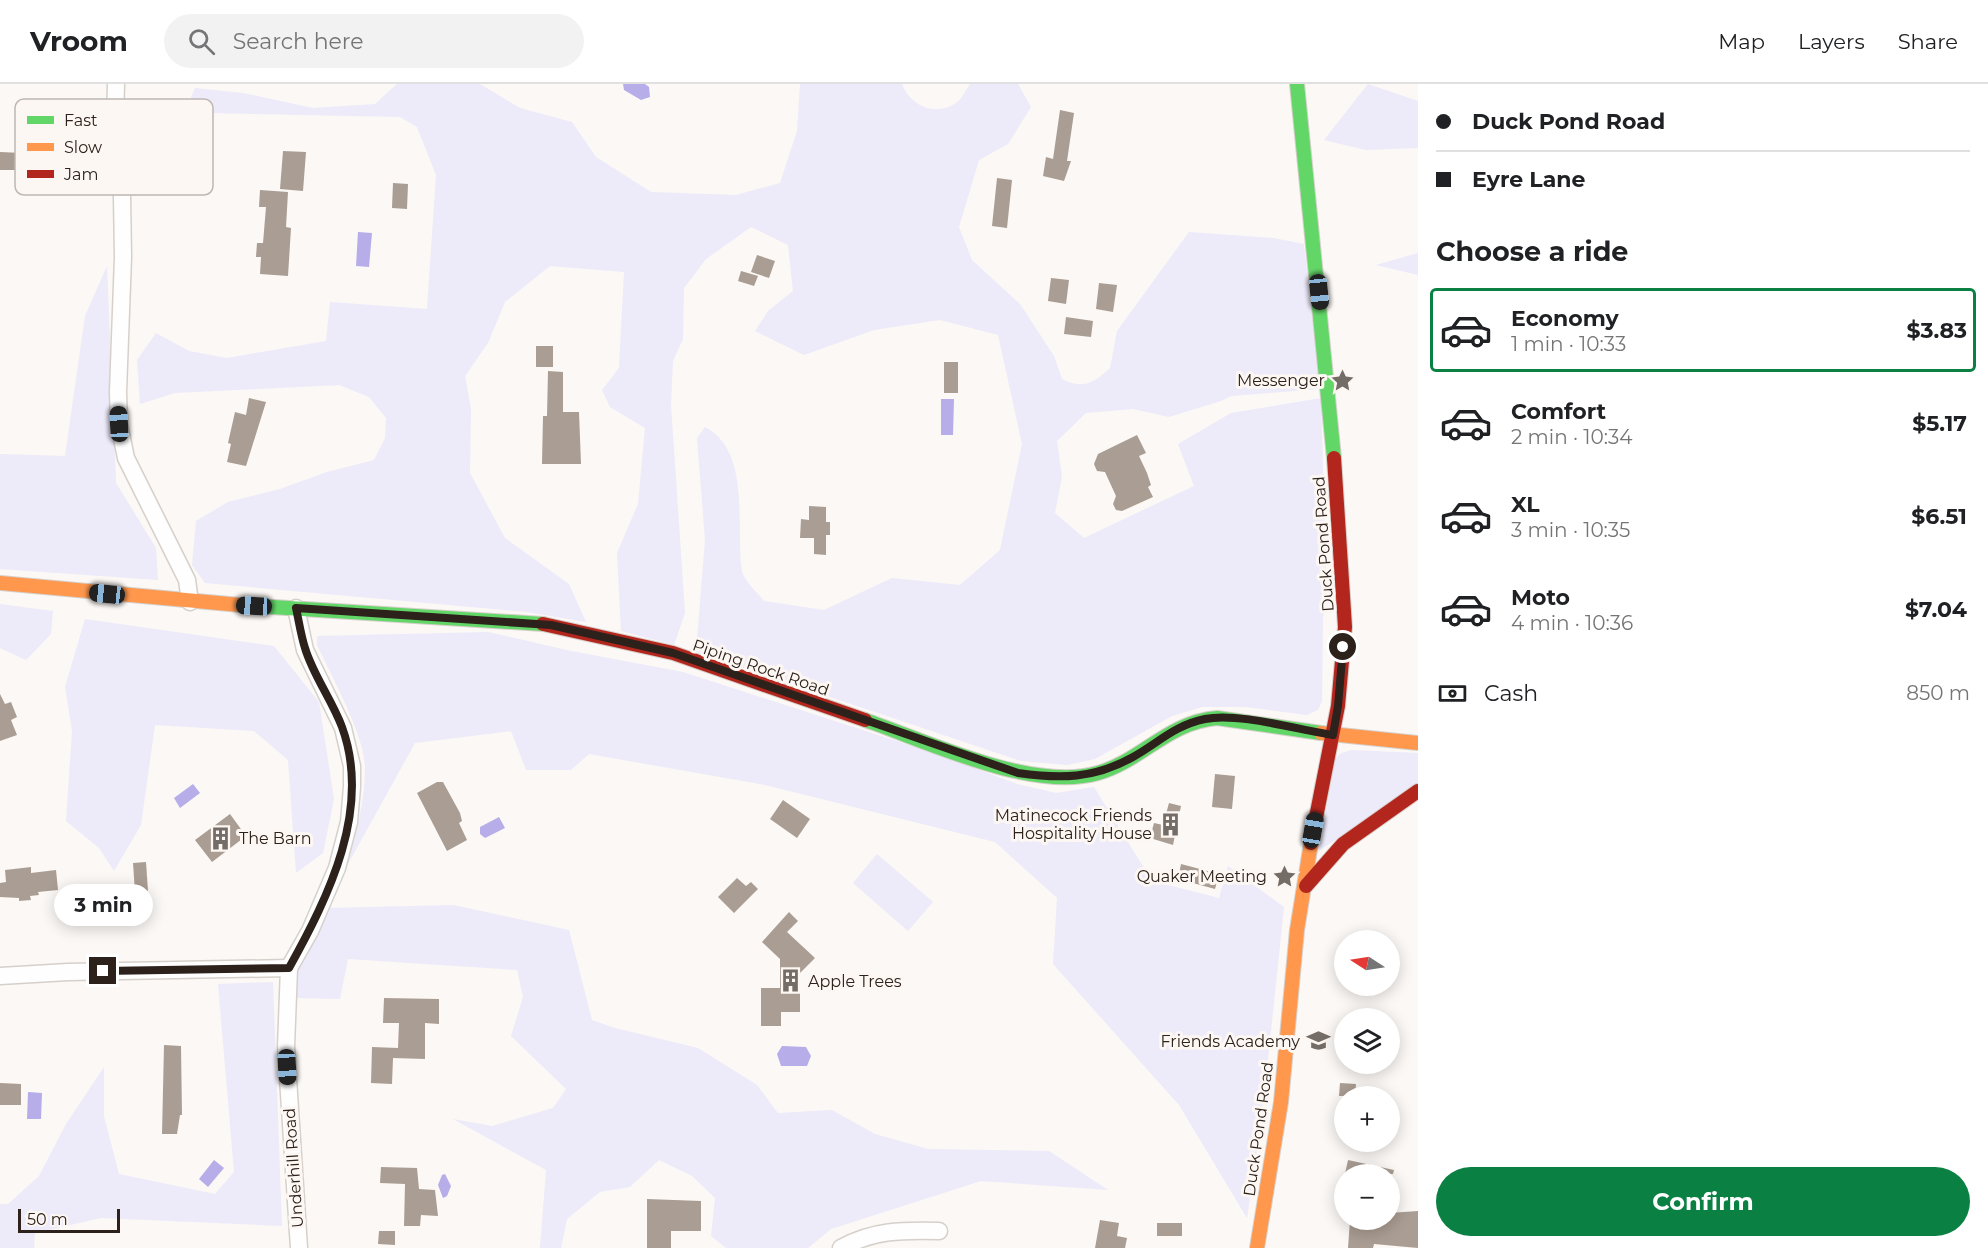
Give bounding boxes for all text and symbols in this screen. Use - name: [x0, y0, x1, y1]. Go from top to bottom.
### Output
- search box: [164, 14, 584, 68]
- text: Vroom: [30, 24, 128, 58]
- icon: search: [185, 25, 218, 58]
- text: Search here: [233, 28, 364, 55]
- text: Map: [1718, 29, 1765, 54]
- text: Layers: [1798, 29, 1865, 54]
- text: Share: [1898, 29, 1958, 54]
- legend: [15, 99, 213, 195]
- text: Duck Pond Road: [1472, 108, 1665, 135]
- text: Fast: [64, 111, 98, 130]
- text: Slow: [64, 138, 102, 157]
- text: Jam: [63, 165, 98, 184]
- text: Eyre Lane: [1472, 166, 1585, 193]
- text: Choose a ride: [1436, 235, 1628, 268]
- car: [1308, 273, 1330, 311]
- icon: car: [1439, 303, 1493, 357]
- text: Economy: [1511, 305, 1619, 332]
- text: $3.83: [1906, 317, 1967, 344]
- text: 1 min · 10:33: [1511, 332, 1626, 356]
- place icon: Messenger: [1330, 367, 1356, 393]
- place label: Messenger: [1237, 371, 1325, 390]
- icon: car: [1439, 396, 1493, 450]
- text: Comfort: [1511, 398, 1606, 425]
- car: [109, 406, 129, 442]
- text: $5.17: [1912, 410, 1967, 437]
- text: 2 min · 10:34: [1511, 425, 1632, 449]
- street label: Duck Pond Road: [1309, 476, 1338, 612]
- icon: car: [1439, 489, 1493, 543]
- text: XL: [1511, 491, 1540, 518]
- text: $6.51: [1911, 503, 1967, 530]
- text: 3 min · 10:35: [1511, 518, 1630, 542]
- icon: car: [1439, 582, 1493, 636]
- car: [88, 583, 126, 605]
- text: Moto: [1511, 584, 1570, 611]
- car: [236, 596, 272, 616]
- text: $7.04: [1905, 596, 1967, 623]
- text: 4 min · 10:36: [1511, 611, 1633, 635]
- route start: [1329, 633, 1356, 660]
- street label: Piping Rock Road: [690, 635, 832, 700]
- icon: cash: [1436, 677, 1469, 710]
- text: Cash: [1484, 680, 1538, 707]
- text: 850 m: [1906, 681, 1970, 705]
- place label: Matinecock Friends Hospitality House: [995, 806, 1152, 843]
- building icon: Matinecock Friends Hospitality House: [1157, 811, 1183, 837]
- car: [1301, 811, 1325, 849]
- building icon: The Barn: [208, 825, 234, 851]
- place label: The Barn: [239, 829, 311, 848]
- place icon: Quaker Meeting: [1272, 863, 1298, 889]
- place label: Quaker Meeting: [1137, 867, 1267, 886]
- callout: 3 min: [54, 884, 152, 926]
- text: 3 min: [74, 893, 133, 917]
- north arrow: [1334, 930, 1400, 996]
- map controls: [1334, 930, 1400, 1230]
- route end: [89, 957, 116, 984]
- building icon: Apple Trees: [777, 968, 803, 994]
- place label: Apple Trees: [808, 972, 902, 991]
- button: layers: [1334, 1008, 1400, 1074]
- school or university icon: Friends Academy: [1305, 1028, 1331, 1054]
- place label: Friends Academy: [1160, 1032, 1300, 1051]
- car: [277, 1049, 297, 1085]
- street label: Duck Pond Road: [1240, 1061, 1277, 1198]
- button: +: [1334, 1086, 1400, 1152]
- street label: Underhill Road: [280, 1107, 307, 1229]
- button: −: [1334, 1164, 1400, 1230]
- button: Confirm: [1436, 1167, 1970, 1236]
- scale bar: [18, 1206, 120, 1234]
- text: 50 m: [27, 1210, 68, 1229]

